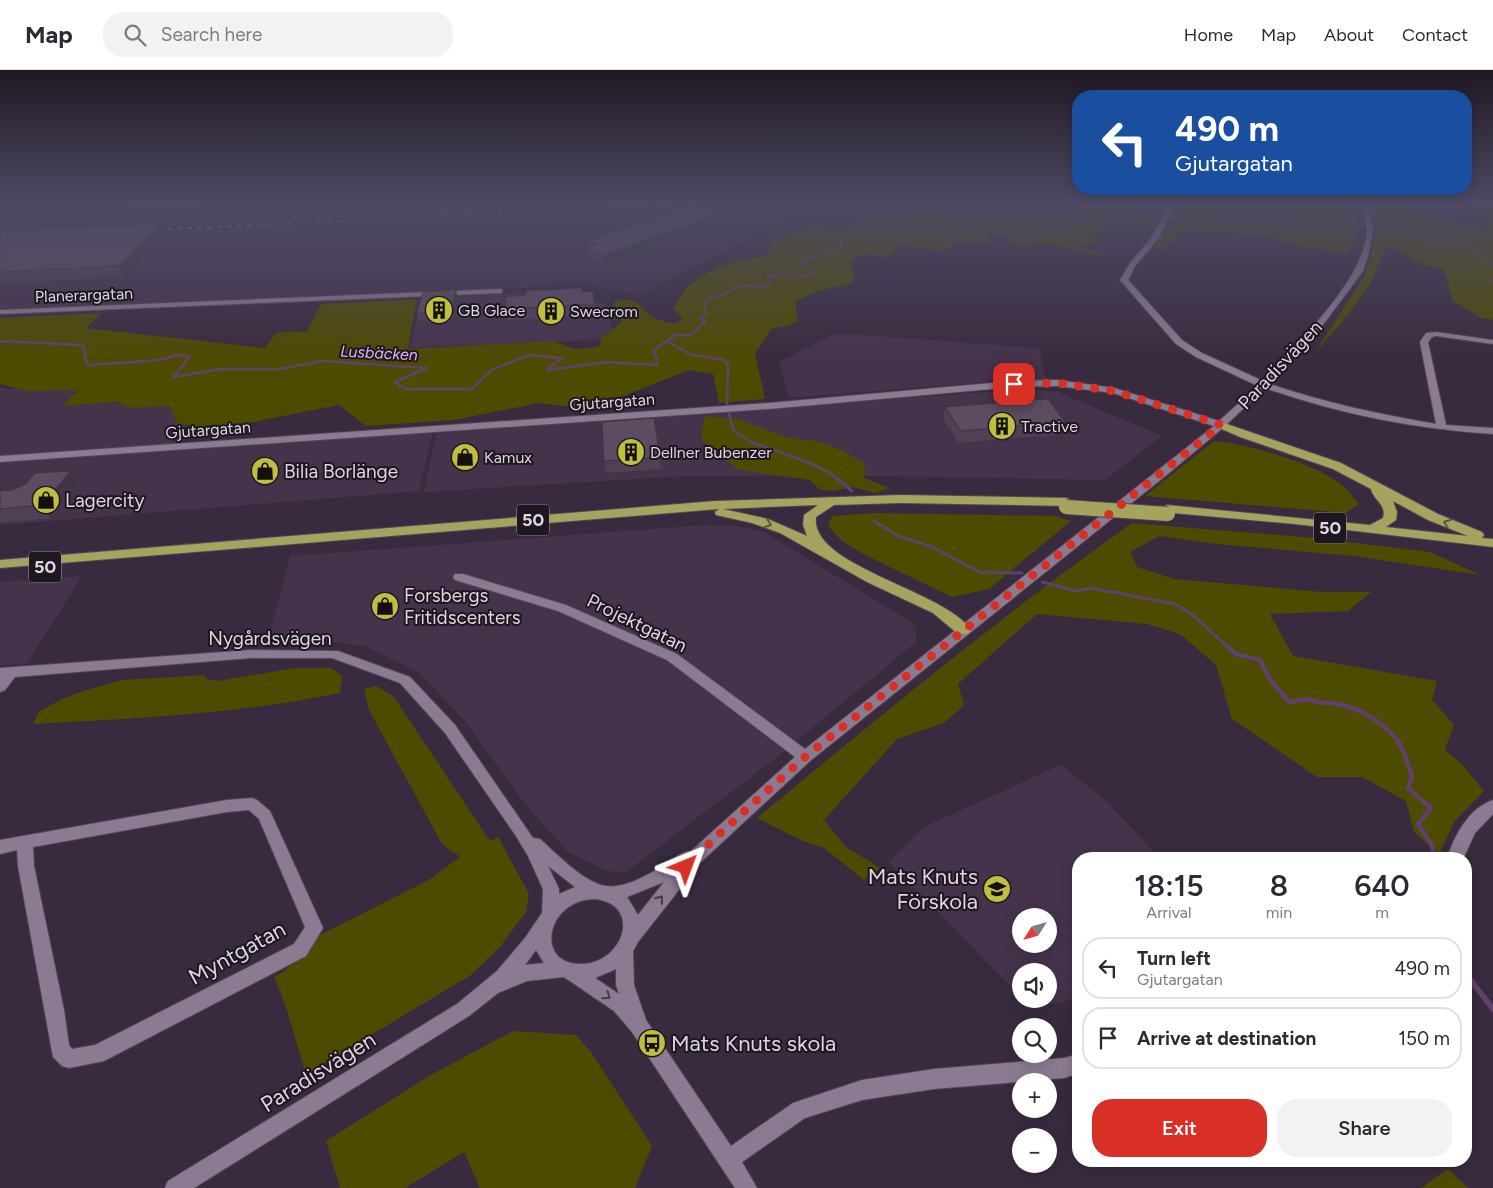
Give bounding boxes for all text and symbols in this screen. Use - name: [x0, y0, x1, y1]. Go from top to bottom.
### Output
- search box: [103, 12, 453, 57]
- text: Map: [25, 20, 73, 49]
- icon: search: [121, 21, 149, 49]
- text: Search here: [161, 23, 262, 46]
- text: Home: [1184, 24, 1233, 46]
- text: Map: [1261, 24, 1296, 46]
- text: About: [1324, 24, 1374, 46]
- text: Contact: [1402, 24, 1468, 46]
- text: 490 m: [1175, 108, 1279, 150]
- icon: left: [1092, 110, 1157, 175]
- text: Gjutargatan: [1175, 150, 1293, 177]
- street label: Planerargatan: [35, 284, 133, 306]
- building icon: GB Glace: [424, 295, 454, 325]
- building icon: Swecrom: [536, 296, 566, 326]
- place label: GB Glace: [458, 301, 525, 320]
- place label: Swecrom: [570, 302, 638, 321]
- street label: Paradisvägen: [1233, 316, 1327, 414]
- water label: Lusbäcken: [340, 341, 418, 365]
- pin: [993, 363, 1035, 405]
- icon: arrive: [1000, 370, 1028, 398]
- street label: Gjutargatan: [569, 390, 655, 414]
- building icon: Tractive: [987, 411, 1017, 441]
- place label: Tractive: [1021, 417, 1078, 436]
- street label: Gjutargatan: [165, 418, 251, 442]
- building icon: Dellner Bubenzer: [616, 437, 646, 467]
- shop icon: Kamux: [450, 442, 480, 472]
- place label: Dellner Bubenzer: [650, 443, 772, 462]
- place label: Kamux: [484, 448, 532, 467]
- shop icon: Bilia Borlänge: [250, 456, 280, 486]
- place label: Bilia Borlänge: [284, 460, 398, 483]
- shop icon: Lagercity: [31, 485, 61, 515]
- place label: Lagercity: [65, 489, 144, 512]
- road number: 50: [517, 504, 549, 536]
- road number: 50: [1314, 512, 1346, 543]
- one-way arrow: [763, 518, 771, 528]
- one-way arrow: [1443, 519, 1452, 530]
- road number: 50: [29, 552, 61, 582]
- place label: Forsbergs Fritidscenters: [404, 584, 521, 629]
- street label: Projektgatan: [583, 589, 691, 657]
- shop icon: Forsbergs Fritidscenters: [370, 591, 400, 621]
- street label: Nygårdsvägen: [208, 627, 332, 650]
- position arrow: [659, 840, 711, 892]
- place label: Mats Knuts Förskola: [868, 863, 978, 915]
- text: 18:15: [1134, 867, 1204, 904]
- text: 8: [1270, 867, 1288, 904]
- text: 640: [1354, 867, 1410, 904]
- school or university icon: Mats Knuts Förskola: [982, 874, 1012, 904]
- one-way arrow: [654, 896, 662, 905]
- text: Arrival: [1146, 903, 1192, 922]
- text: min: [1266, 903, 1292, 922]
- text: m: [1375, 903, 1389, 922]
- north arrow: [1012, 908, 1058, 952]
- map controls: [1012, 908, 1057, 1173]
- street label: Myntgatan: [184, 915, 290, 991]
- text: Turn left: [1137, 947, 1211, 970]
- icon: left: [1094, 954, 1122, 982]
- text: 490 m: [1394, 957, 1450, 980]
- button: sound: [1012, 963, 1057, 1008]
- text: Gjutargatan: [1137, 970, 1223, 989]
- one-way arrow: [601, 990, 611, 999]
- button: search: [1012, 1018, 1057, 1063]
- icon: arrive: [1094, 1024, 1122, 1052]
- street label: Paradisvägen: [256, 1026, 380, 1118]
- text: Arrive at destination: [1137, 1027, 1316, 1050]
- text: 150 m: [1398, 1027, 1450, 1050]
- bus stop icon: Mats Knuts skola: [637, 1028, 667, 1058]
- place label: Mats Knuts skola: [671, 1030, 836, 1057]
- button: +: [1012, 1073, 1057, 1118]
- button: Exit: [1092, 1099, 1267, 1157]
- button: Share: [1277, 1099, 1452, 1157]
- button: −: [1012, 1128, 1057, 1173]

